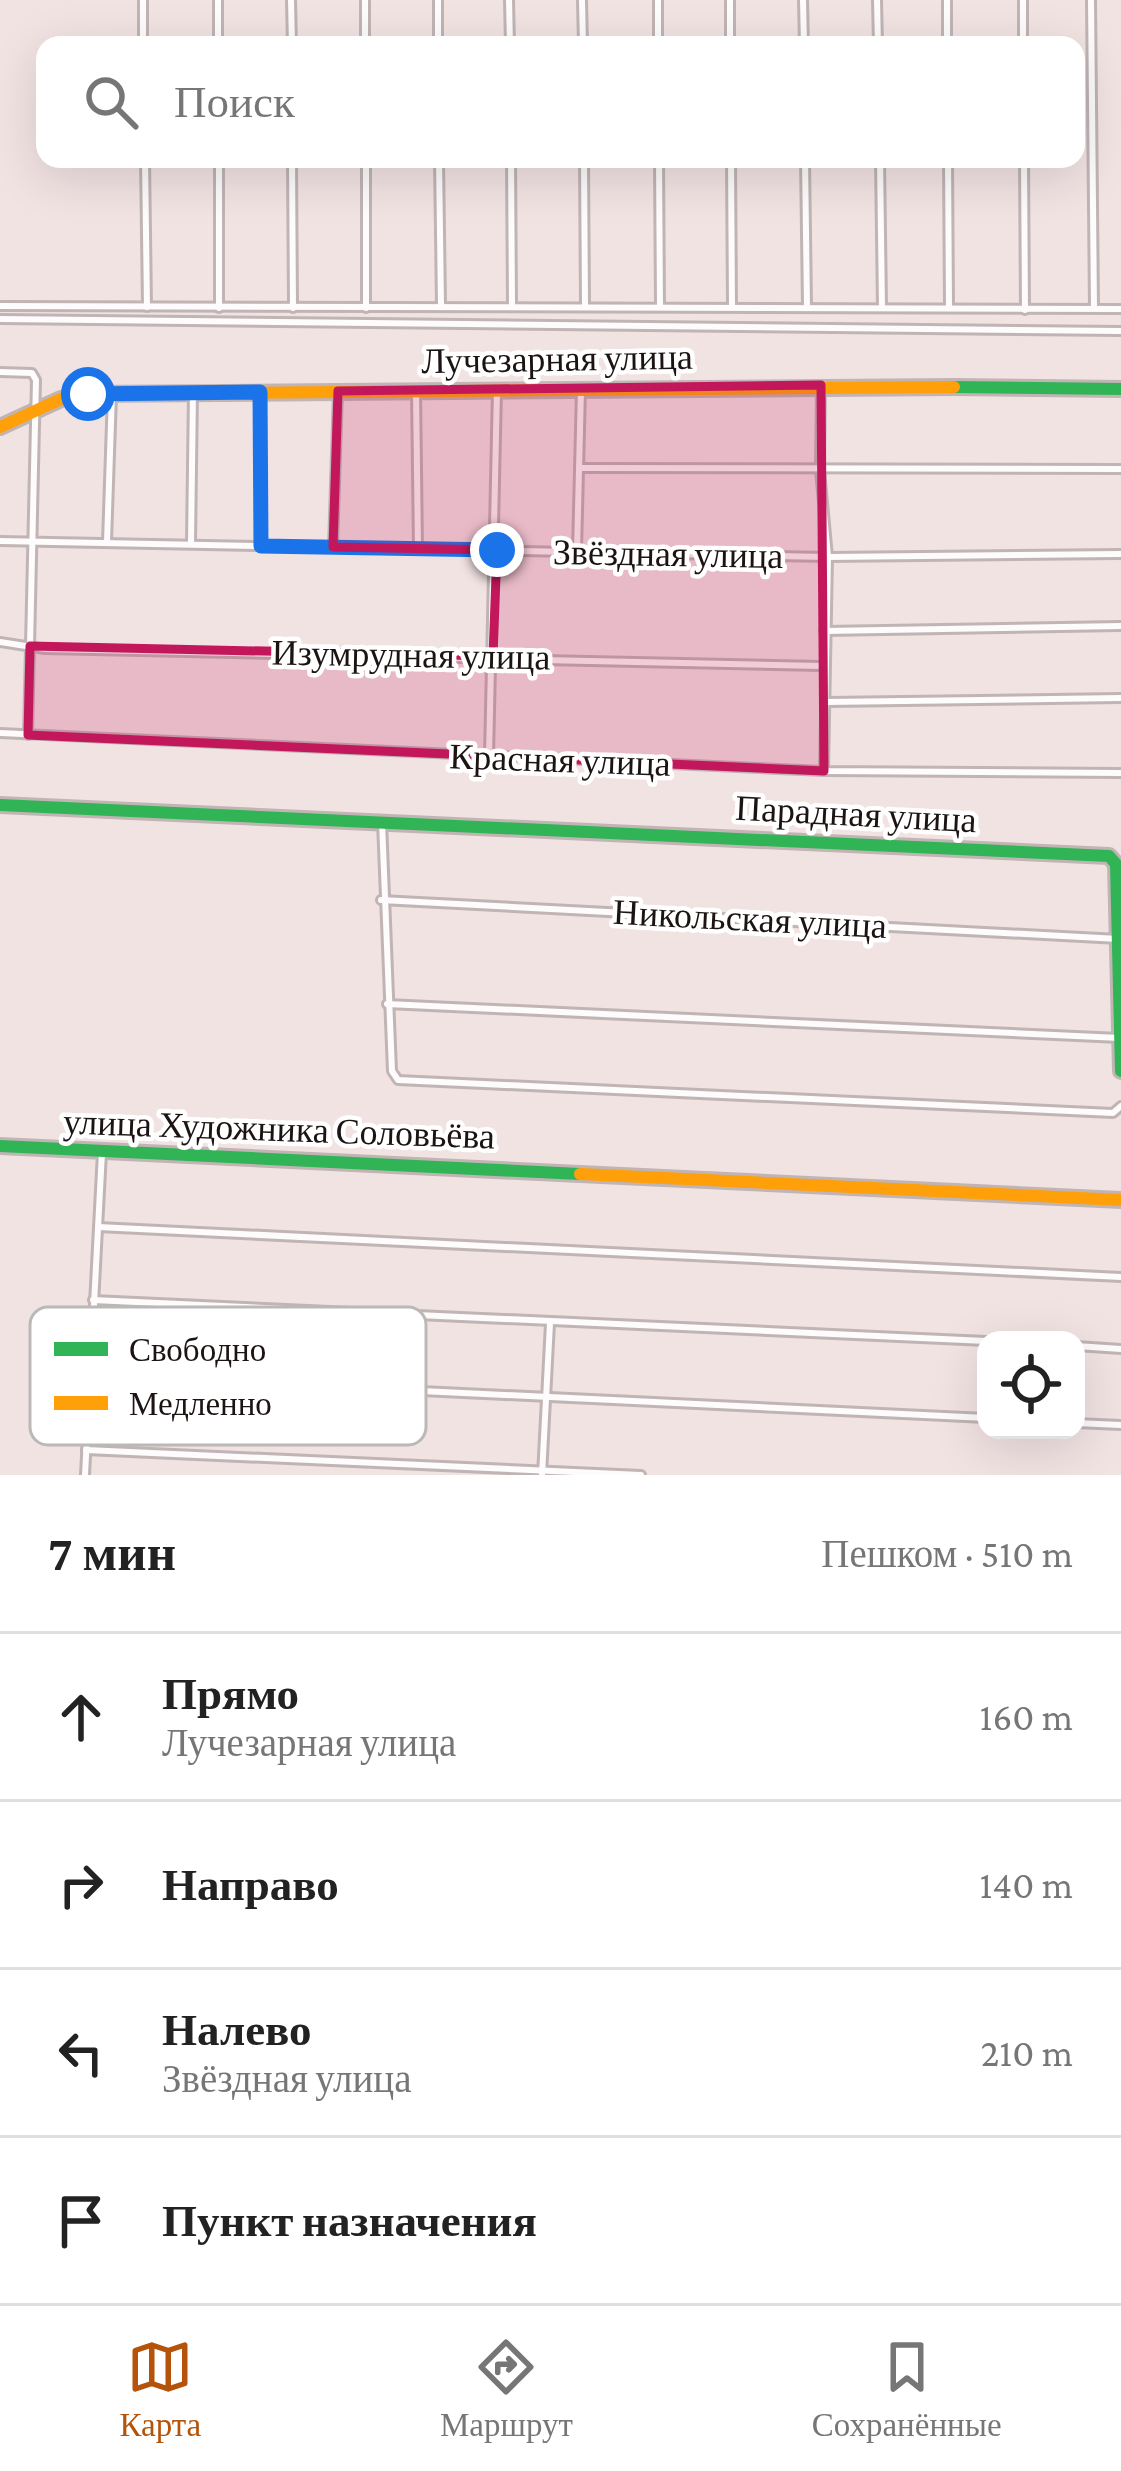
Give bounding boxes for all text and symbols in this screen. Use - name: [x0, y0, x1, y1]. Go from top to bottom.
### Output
- search box: [36, 36, 1085, 168]
- icon: search: [78, 69, 144, 135]
- text: Поиск: [174, 77, 295, 127]
- street label: Лучезарная улица: [421, 337, 693, 381]
- route start: [61, 367, 115, 421]
- route end: [470, 523, 524, 577]
- street label: Звёздная улица: [552, 532, 784, 576]
- street label: Изумрудная улица: [271, 633, 551, 677]
- street label: Красная улица: [449, 736, 671, 784]
- street label: Парадная улица: [734, 788, 978, 840]
- street label: Никольская улица: [612, 892, 888, 946]
- street label: улица Художника Соловьёва: [62, 1101, 496, 1157]
- legend: [30, 1307, 426, 1445]
- text: Свободно: [129, 1331, 266, 1368]
- map controls: [977, 1331, 1085, 1439]
- button: locate: [977, 1331, 1085, 1439]
- text: Медленно: [129, 1385, 272, 1422]
- text: 7 мин: [48, 1524, 176, 1581]
- text: Пешком · 510 m: [821, 1532, 1073, 1575]
- text: Прямо: [162, 1669, 299, 1719]
- icon: ahead: [48, 1684, 114, 1750]
- text: 160 m: [980, 1695, 1073, 1738]
- text: Лучезарная улица: [162, 1721, 456, 1764]
- icon: right: [48, 1852, 114, 1918]
- text: Направо: [162, 1860, 339, 1910]
- text: 140 m: [979, 1863, 1073, 1906]
- text: Налево: [162, 2005, 312, 2055]
- icon: left: [48, 2020, 114, 2086]
- text: 210 m: [981, 2031, 1073, 2074]
- text: Звёздная улица: [162, 2057, 412, 2100]
- icon: arrive: [48, 2188, 114, 2254]
- text: Пункт назначения: [162, 2196, 537, 2246]
- tab: Карта: [119, 2334, 201, 2444]
- tab: Маршрут: [440, 2334, 573, 2444]
- tab: Сохранённые: [812, 2334, 1002, 2444]

